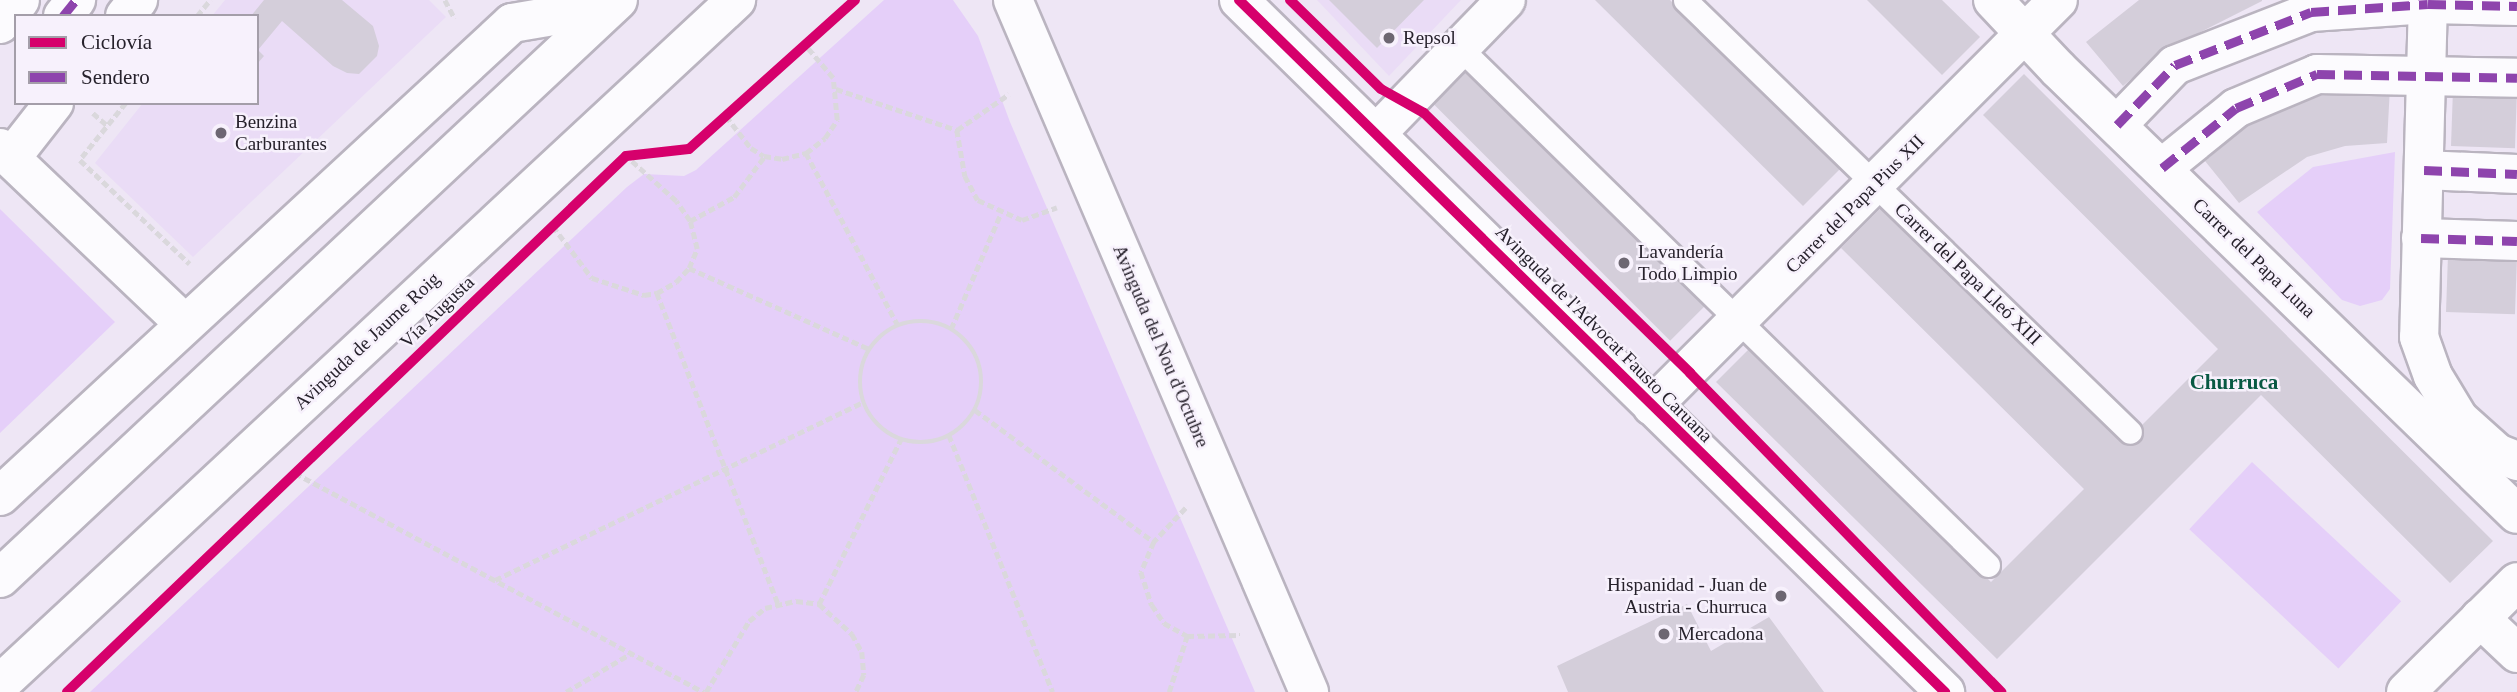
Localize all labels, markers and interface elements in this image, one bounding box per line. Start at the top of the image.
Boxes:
legend [14,14,259,105]
place label: Repsol [1403,27,1456,49]
text: Ciclovía [81,30,152,54]
marker: Repsol [1381,30,1397,46]
text: Sendero [81,65,150,89]
place label: Benzina Carburantes [235,111,327,155]
marker: Benzina Carburantes [213,125,229,141]
street label: Carrer del Papa Pius XII [1781,130,1929,278]
street label: Carrer del Papa Luna [2188,194,2320,322]
street label: Carrer del Papa Lleó XIII [1890,198,2046,350]
street label: Avinguda de l'Advocat Fausto Caruana [1491,221,1717,447]
street label: Avinguda del Nou d'Octubre [1108,241,1214,451]
place label: Lavandería Todo Limpio [1638,241,1737,285]
marker: Lavandería Todo Limpio [1616,255,1632,271]
street label: Avinguda de Jaume Roig [289,267,445,415]
street label: Vía Augusta [395,271,479,353]
district label: Churruca [2190,369,2278,395]
place label: Hispanidad - Juan de Austria - Churruca [1607,574,1767,618]
marker: Hispanidad - Juan de Austria - Churruca [1773,588,1789,604]
place label: Mercadona [1678,623,1763,645]
marker: Mercadona [1656,626,1672,642]

